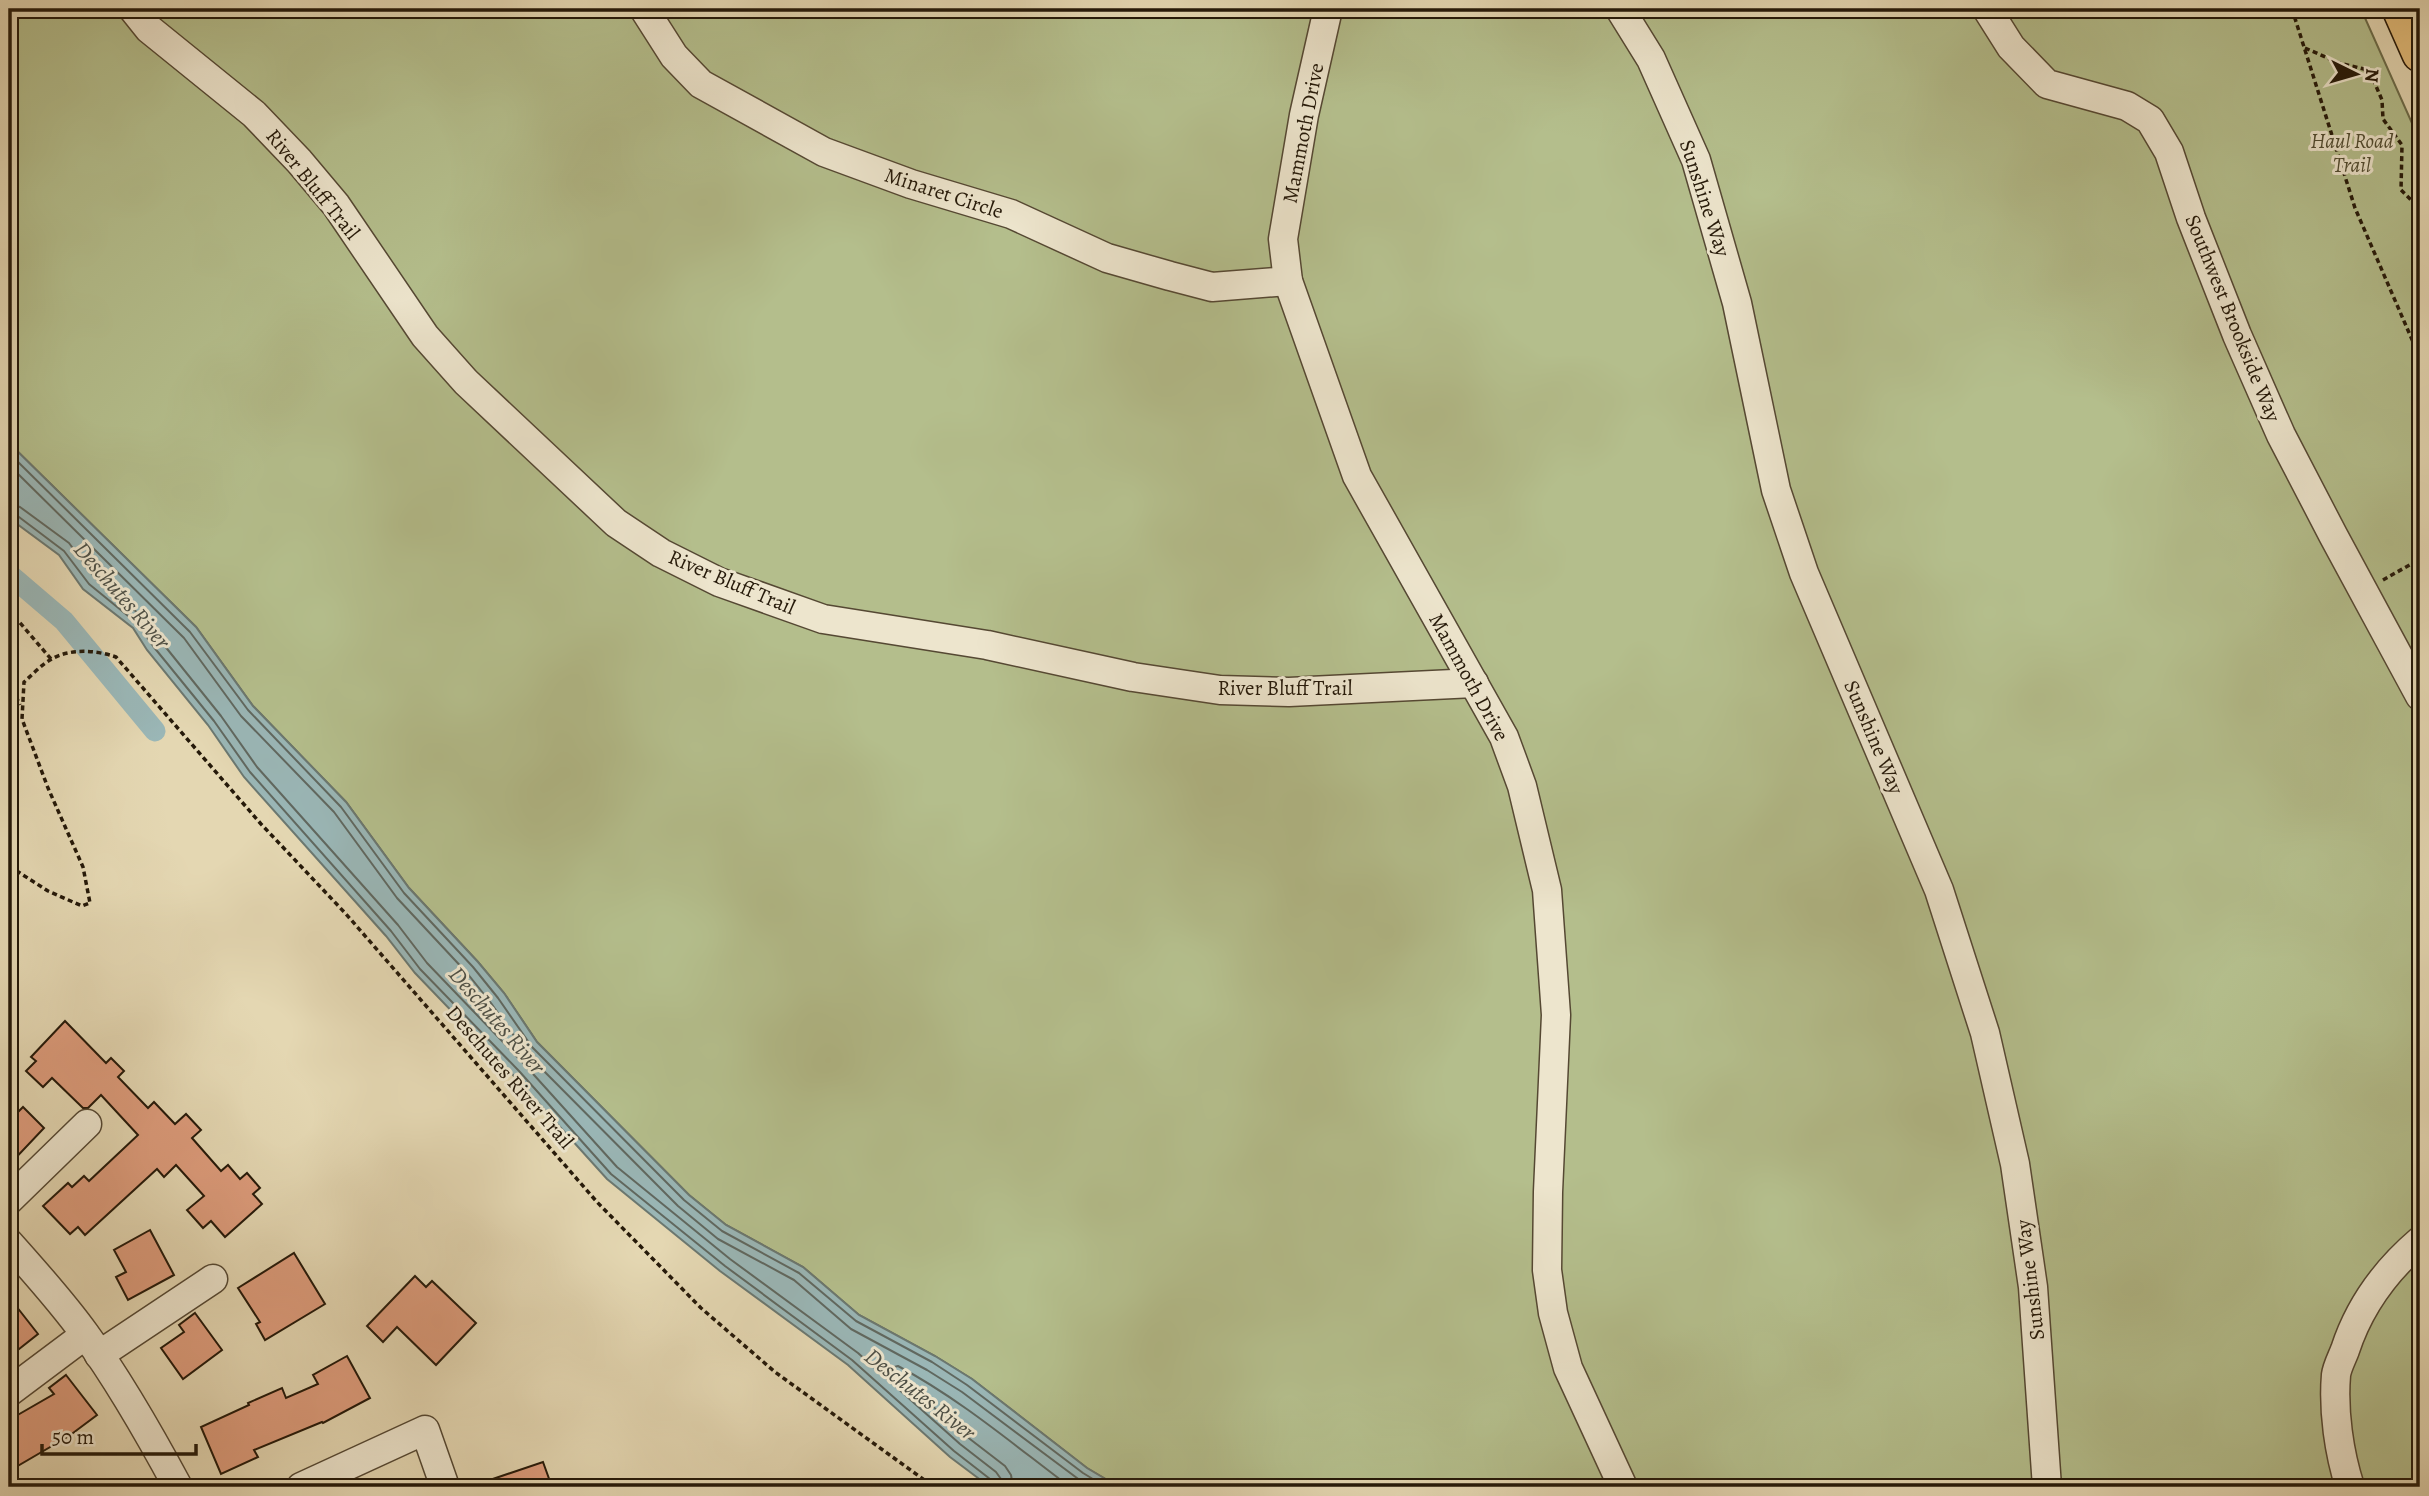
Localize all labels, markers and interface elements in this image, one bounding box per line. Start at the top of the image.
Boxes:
north arrow [2320,38,2390,108]
street label: Mammoth Drive [1276,61,1330,205]
text: N [2358,67,2385,84]
street label: River Bluff Trail [260,123,366,245]
park label: Haul Road Trail [2310,127,2394,179]
street label: Sunshine Way [1673,136,1737,261]
street label: Minaret Circle [881,161,1007,225]
street label: Southwest Brookside Way [2179,210,2288,426]
water label: Deschutes River [67,535,178,656]
street label: River Bluff Trail [664,543,800,621]
street label: Mammoth Drive [1422,608,1516,746]
street label: River Bluff Trail [1217,674,1353,702]
street label: Sunshine Way [1837,676,1911,799]
water label: Deschutes River [442,960,553,1081]
street label: Deschutes River Trail [440,999,580,1155]
street label: Sunshine Way [2009,1217,2051,1342]
water label: Deschutes River [858,1341,983,1448]
scale bar [42,1412,196,1456]
text: 50 m [52,1423,94,1451]

